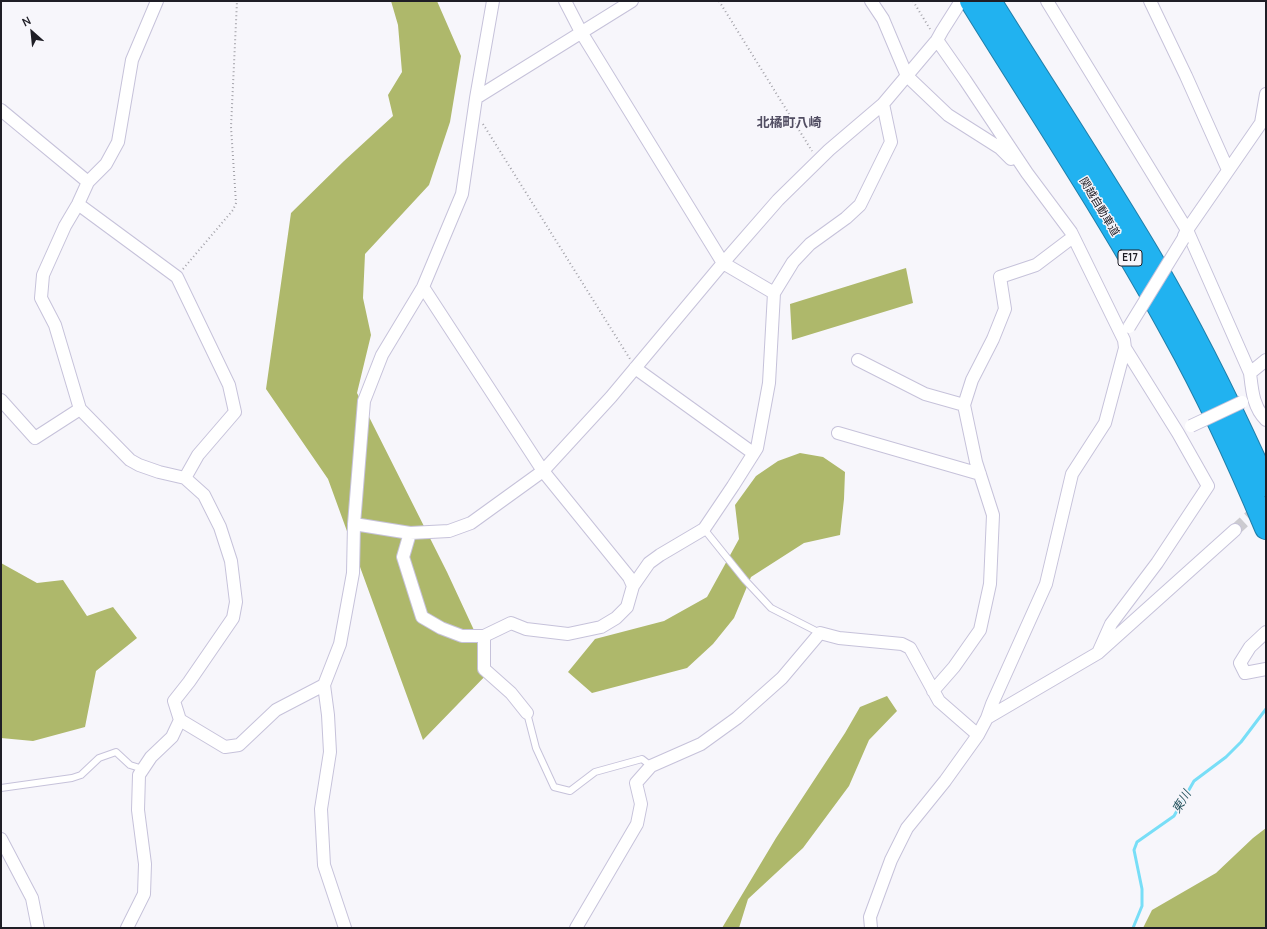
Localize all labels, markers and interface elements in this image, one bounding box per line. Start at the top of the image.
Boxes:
north arrow [12,12,52,52]
text: N [19,12,33,29]
district label: 北橘町八崎 [757,115,821,131]
street label: 関越自動車道 [1076,175,1122,239]
road number: E17 [1118,250,1142,266]
water label: 東川 [1170,788,1194,816]

